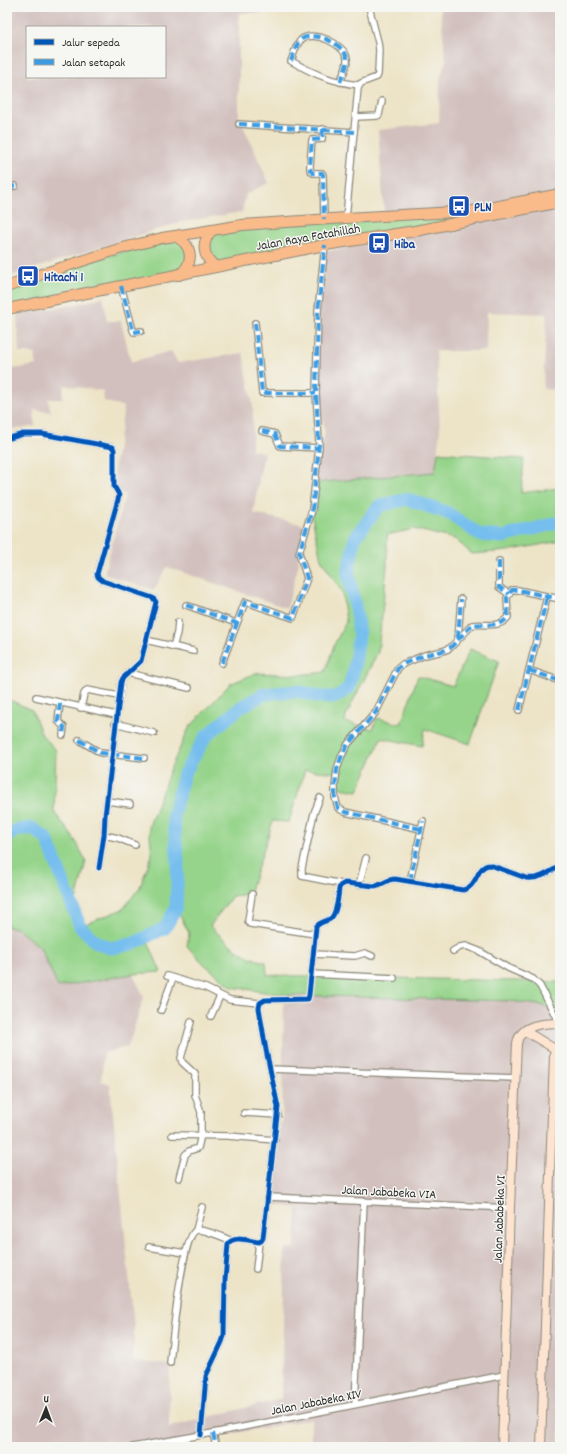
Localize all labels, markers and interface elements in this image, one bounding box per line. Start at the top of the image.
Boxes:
legend [26,26,166,78]
text: Jalur sepeda [62,35,120,52]
text: Jalan setapak [62,55,125,72]
bus stop icon: PLN [446,193,472,219]
place label: PLN [474,199,492,218]
street label: Jalan Raya Fatahillah [255,220,362,257]
bus stop icon: Hiba [366,230,392,256]
place label: Hiba [394,236,416,255]
bus stop icon: Hitachi 1 [15,263,41,289]
place label: Hitachi 1 [44,269,83,288]
street label: Jalan Jababeka VI [489,1175,512,1263]
street label: Jalan Jababeka VIA [341,1182,437,1205]
street label: Jalan Jababeka XIV [269,1385,364,1422]
north arrow [26,1388,66,1428]
text: U [43,1392,49,1408]

